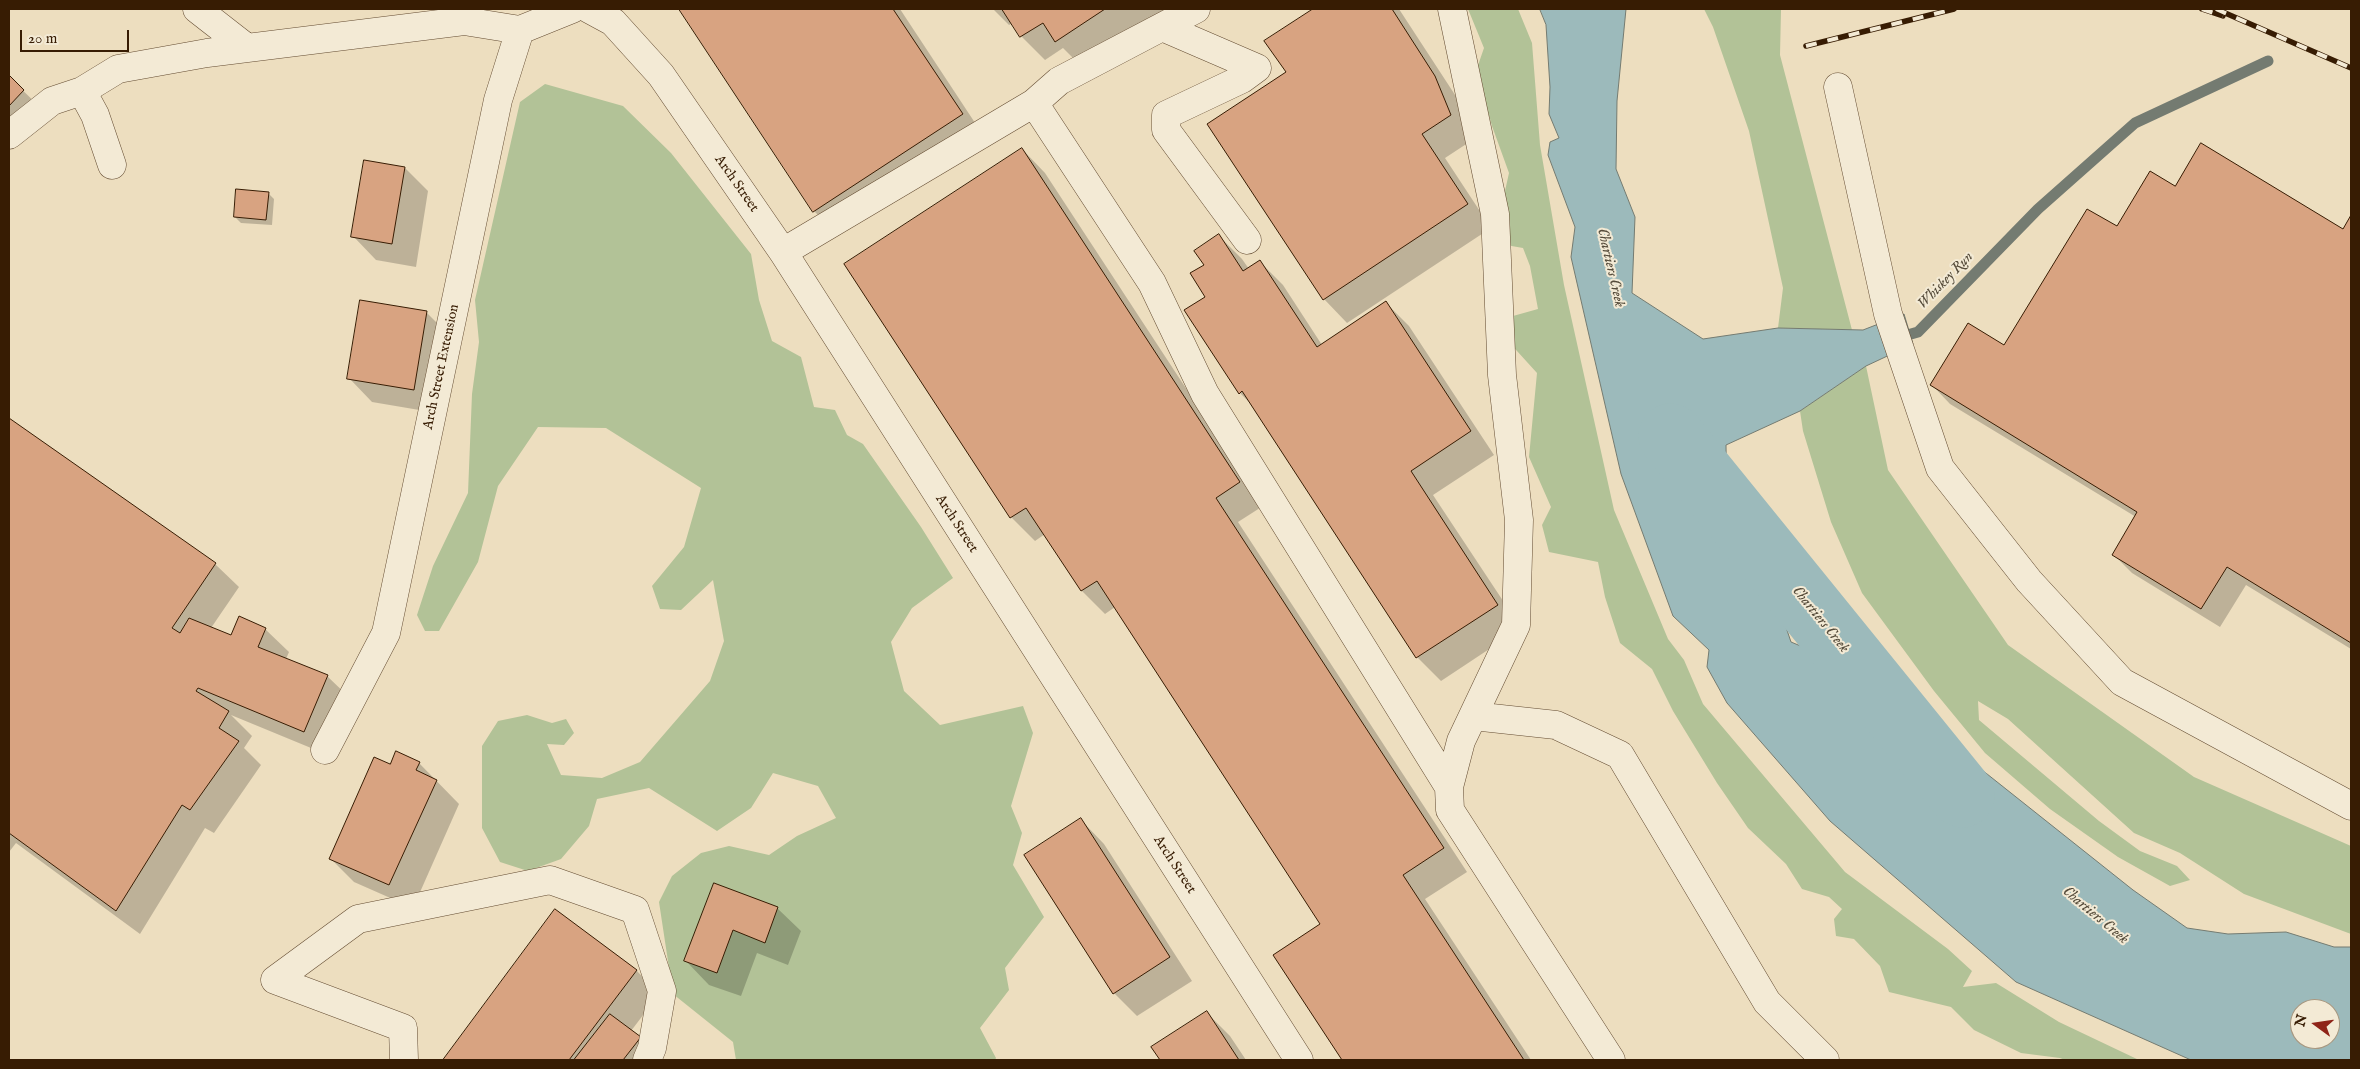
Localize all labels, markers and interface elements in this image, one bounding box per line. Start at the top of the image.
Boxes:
scale bar [22,20,131,52]
text: 20 m [28,29,57,48]
street label: Arch Street [710,152,762,216]
water label: Chartiers Creek [1592,227,1628,309]
water label: Whiskey Run [1914,249,1978,313]
street label: Arch Street Extension [421,303,463,431]
street label: Arch Street [931,492,981,556]
water label: Chartiers Creek [1788,583,1852,657]
street label: Arch Street [1149,833,1199,897]
water label: Chartiers Creek [2058,883,2132,949]
north arrow [2290,999,2340,1049]
text: N [2291,1013,2312,1029]

